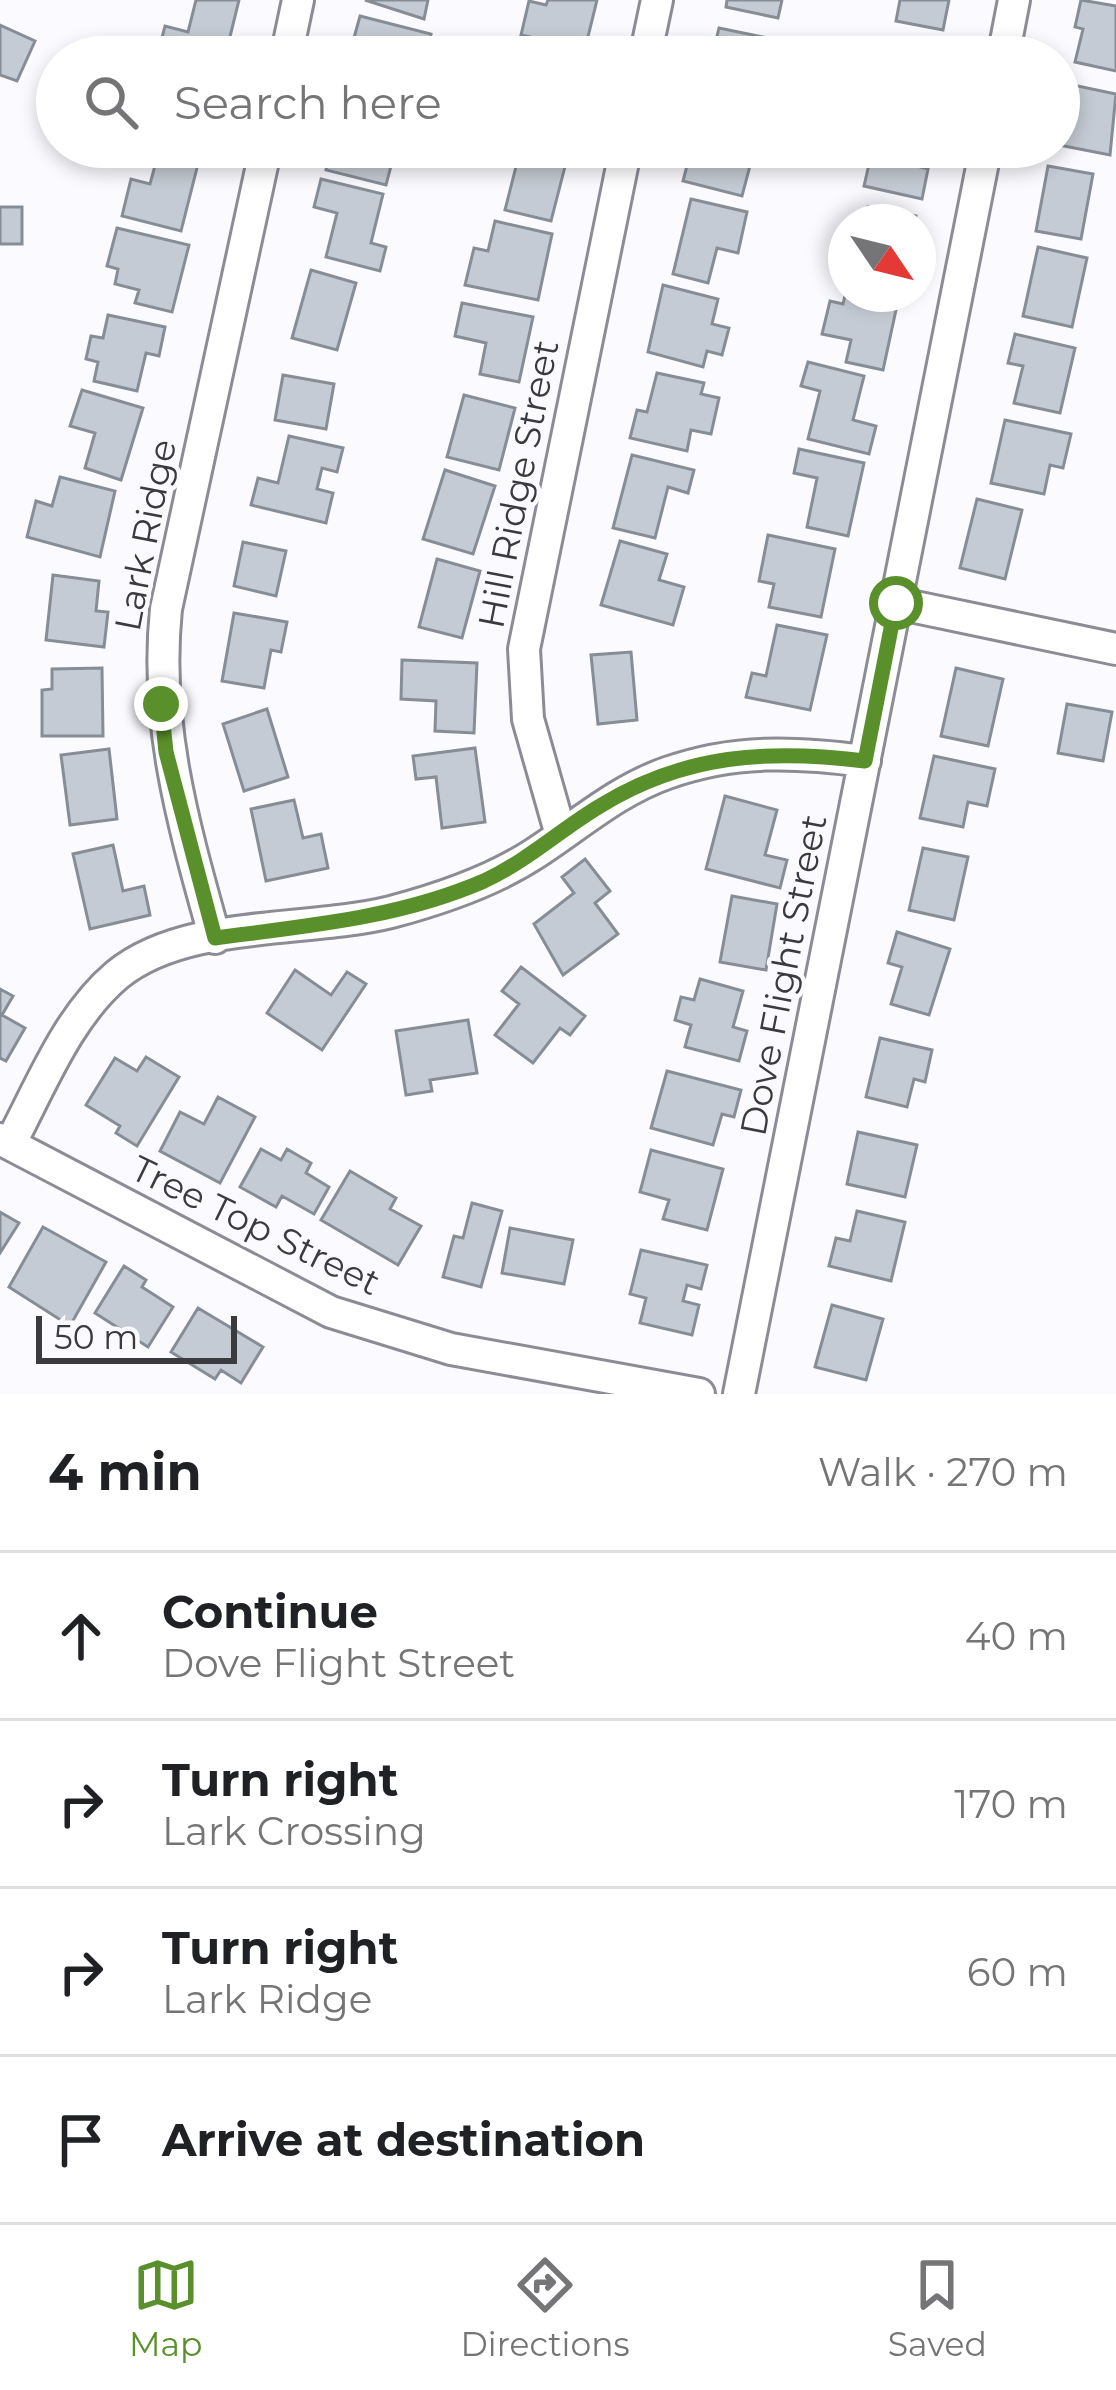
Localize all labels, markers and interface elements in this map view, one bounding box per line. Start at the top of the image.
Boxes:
search box [36,36,1080,168]
icon: search [78,69,144,135]
text: Search here [174,75,442,130]
north arrow [828,204,936,312]
street label: Hill Ridge Street [468,336,568,632]
street label: Lark Ridge [105,436,185,634]
route start [869,576,923,630]
route end [134,677,188,731]
street label: Dove Flight Street [730,811,836,1139]
street label: Tree Top Street [125,1146,387,1304]
scale bar [36,1310,237,1363]
text: 50 m [54,1317,138,1357]
text: 4 min [48,1441,202,1503]
text: Walk · 270 m [818,1448,1068,1496]
text: Continue [162,1584,378,1639]
icon: ahead [48,1603,114,1669]
text: 40 m [965,1612,1068,1660]
text: Dove Flight Street [162,1639,515,1687]
text: Turn right [162,1752,398,1807]
icon: right [48,1771,114,1837]
text: 170 m [954,1780,1068,1828]
text: Lark Crossing [162,1807,426,1855]
text: Turn right [162,1920,398,1975]
icon: right [48,1939,114,2005]
text: 60 m [967,1948,1068,1996]
text: Lark Ridge [162,1975,372,2023]
icon: arrive [48,2107,114,2173]
text: Arrive at destination [162,2112,645,2167]
tab: Map [129,2252,202,2364]
tab: Directions [461,2252,630,2364]
tab: Saved [888,2252,987,2364]

